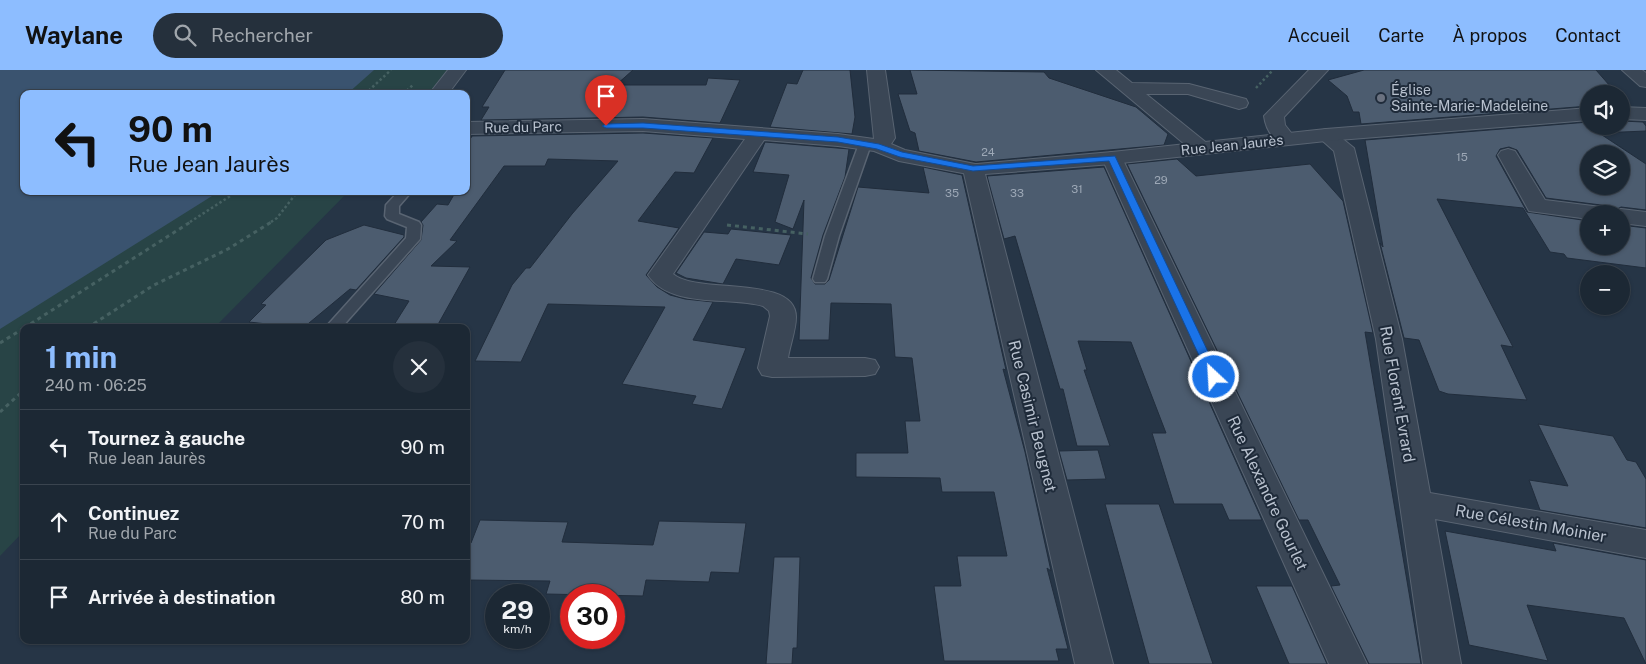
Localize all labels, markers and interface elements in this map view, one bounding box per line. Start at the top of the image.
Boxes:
search box [153,13,503,58]
text: Waylane [25,21,123,49]
icon: search [171,21,199,49]
text: Rechercher [211,24,313,46]
text: Accueil [1288,25,1350,46]
text: Carte [1378,25,1424,46]
text: À propos [1452,25,1527,46]
text: Contact [1555,25,1621,46]
pin [585,75,627,126]
place label: Église Sainte-Marie-Madeleine [1391,81,1548,114]
icon: arrive [592,82,620,110]
map controls [1580,85,1630,315]
button: sound [1580,85,1630,135]
marker: Église Sainte-Marie-Madeleine [1375,92,1387,104]
text: 90 m [128,109,213,150]
icon: left [45,110,110,175]
street label: Rue du Parc [484,118,562,136]
street label: Rue Jean Jaurès [1180,132,1284,158]
button: layers [1580,145,1630,195]
house number: 24 [981,146,995,158]
text: Rue Jean Jaurès [128,151,290,177]
house number: 15 [1456,151,1468,163]
house number: 29 [1154,174,1168,186]
house number: 31 [1071,183,1083,195]
house number: 35 [945,187,959,199]
house number: 33 [1010,187,1024,199]
button: + [1580,205,1630,255]
button: − [1580,265,1630,315]
street label: Rue Florent Evrard [1376,324,1419,464]
street label: Rue Casimir Beugnet [1004,338,1061,494]
text: 1 min [45,339,117,375]
button: close [393,341,445,393]
position arrow [1187,350,1239,402]
text: 240 m · 06:25 [45,376,147,395]
street label: Rue Alexandre Gourlet [1223,413,1312,573]
text: Tournez à gauche [88,427,245,449]
icon: left [45,433,73,461]
text: 90 m [401,436,445,458]
text: Rue Jean Jaurès [88,449,206,468]
street label: Rue Célestin Moinier [1454,501,1608,546]
text: Continuez [88,502,179,524]
icon: ahead [45,508,73,536]
text: 70 m [401,511,445,533]
text: Rue du Parc [88,524,177,543]
icon: arrive [45,583,73,611]
speed limit sign: 30 [560,584,625,649]
text: Arrivée à destination [88,586,276,608]
text: 80 m [400,586,445,608]
text: 29 [501,595,534,625]
text: km/h [503,622,532,636]

